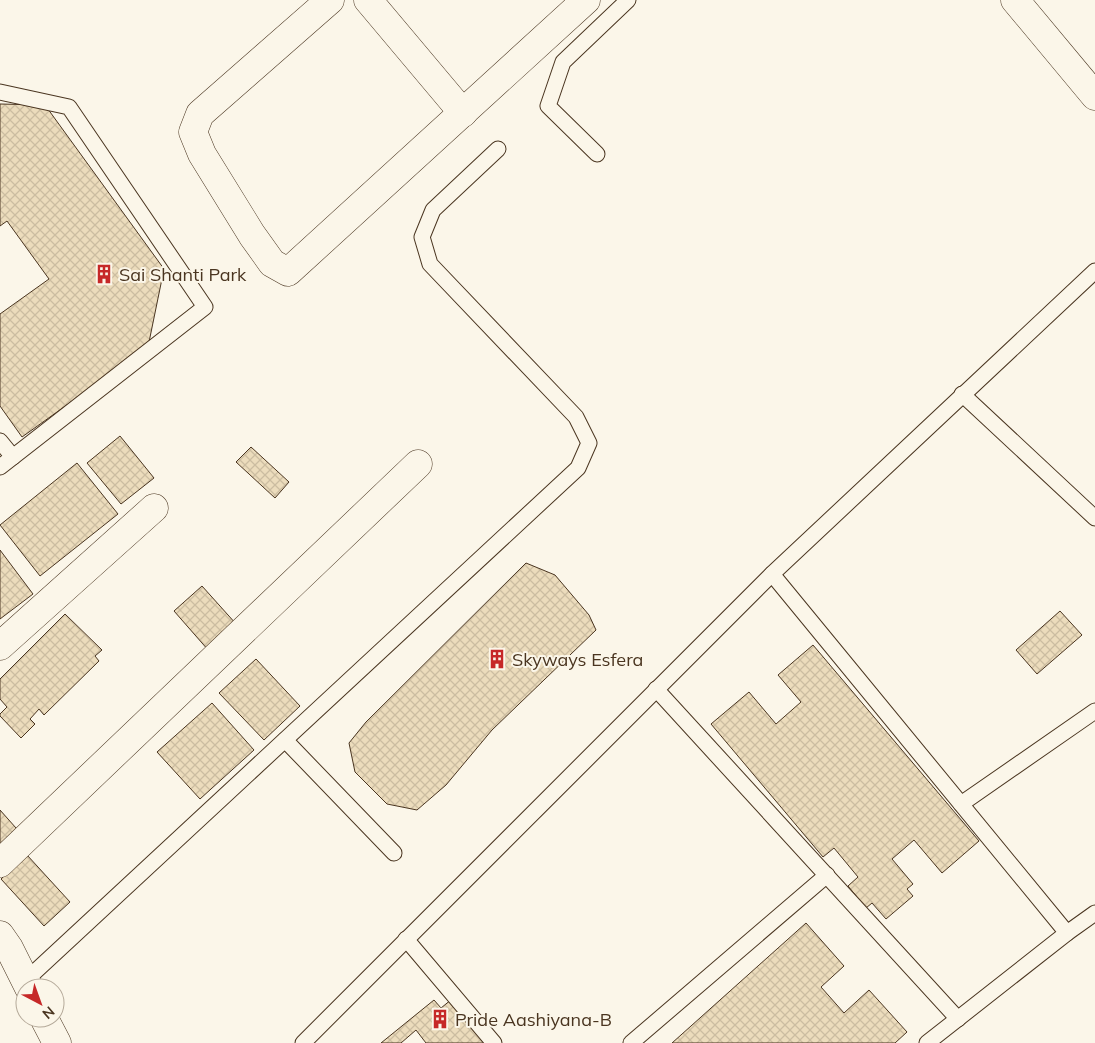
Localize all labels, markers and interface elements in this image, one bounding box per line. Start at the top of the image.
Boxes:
building icon: Sai Shanti Park [93,263,115,285]
place label: Sai Shanti Park [119,263,247,286]
building icon: Skyways Esfera [486,648,508,670]
place label: Skyways Esfera [512,648,643,671]
north arrow [15,978,65,1028]
text: N [39,1003,58,1023]
building icon: Pride Aashiyana-B [429,1008,451,1030]
place label: Pride Aashiyana-B [455,1008,612,1031]

